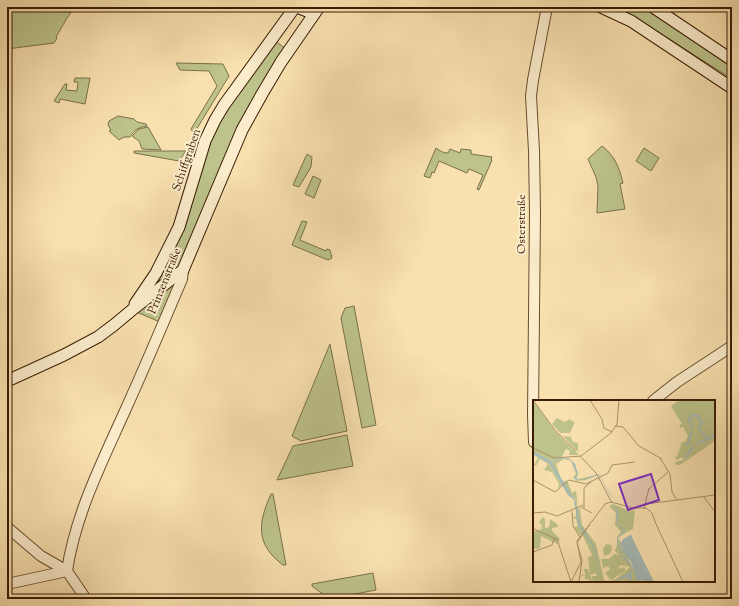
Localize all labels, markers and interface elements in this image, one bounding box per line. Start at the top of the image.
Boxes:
street label: Schiffgraben [168,126,206,194]
street label: Osterstraße [513,194,531,254]
street label: Prinzenstraße [144,245,187,317]
inset map [533,400,715,582]

